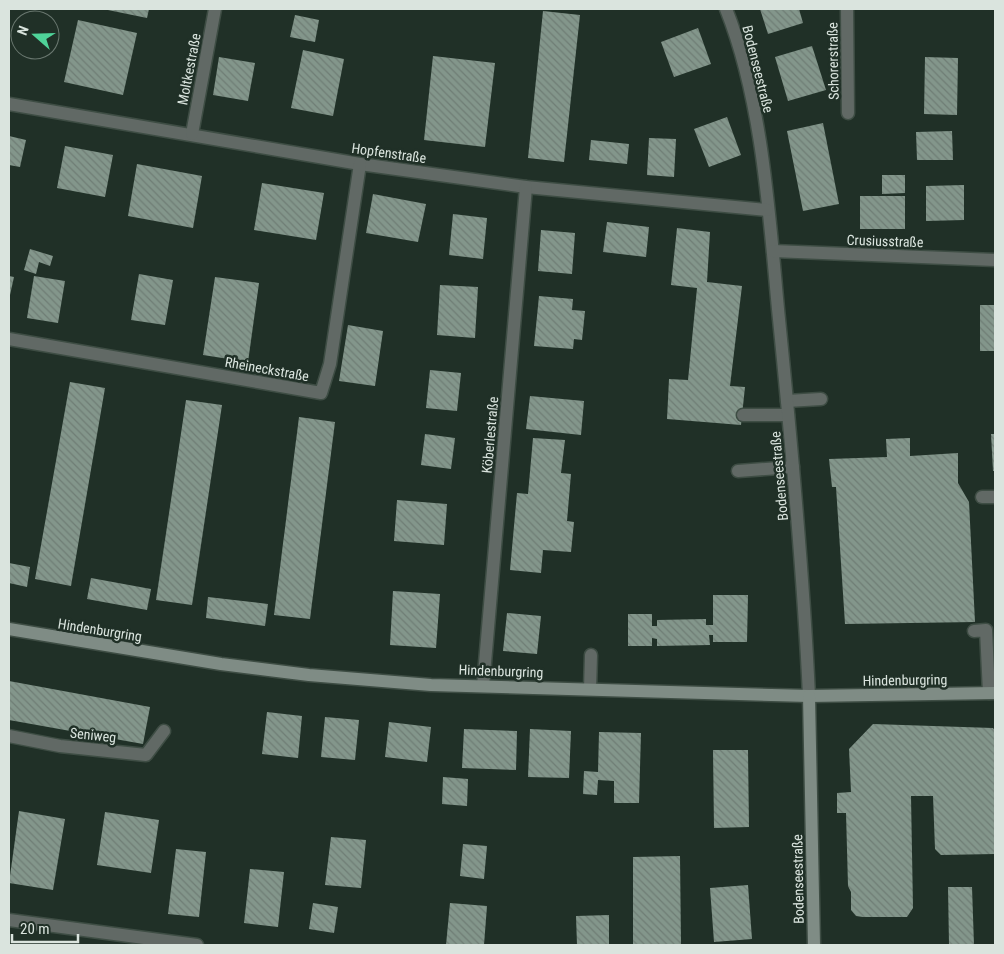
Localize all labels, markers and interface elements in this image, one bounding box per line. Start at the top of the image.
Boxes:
north arrow [10,10,60,60]
street label: Schorerstraße [824,22,842,100]
text: N [14,24,32,37]
street label: Bodenseestraße [739,24,777,115]
street label: Moltkestraße [174,31,204,106]
street label: Hopfenstraße [351,140,428,166]
street label: Crusiusstraße [846,232,924,250]
street label: Rheineckstraße [224,354,311,384]
street label: Köberlestraße [479,395,501,474]
street label: Bodenseestraße [767,430,791,521]
street label: Hindenburgring [57,615,143,645]
street label: Hindenburgring [458,662,544,680]
street label: Hindenburgring [862,671,948,689]
street label: Seniweg [69,725,117,745]
street label: Bodenseestraße [789,834,807,924]
scale bar [12,912,79,944]
text: 20 m [20,920,50,938]

